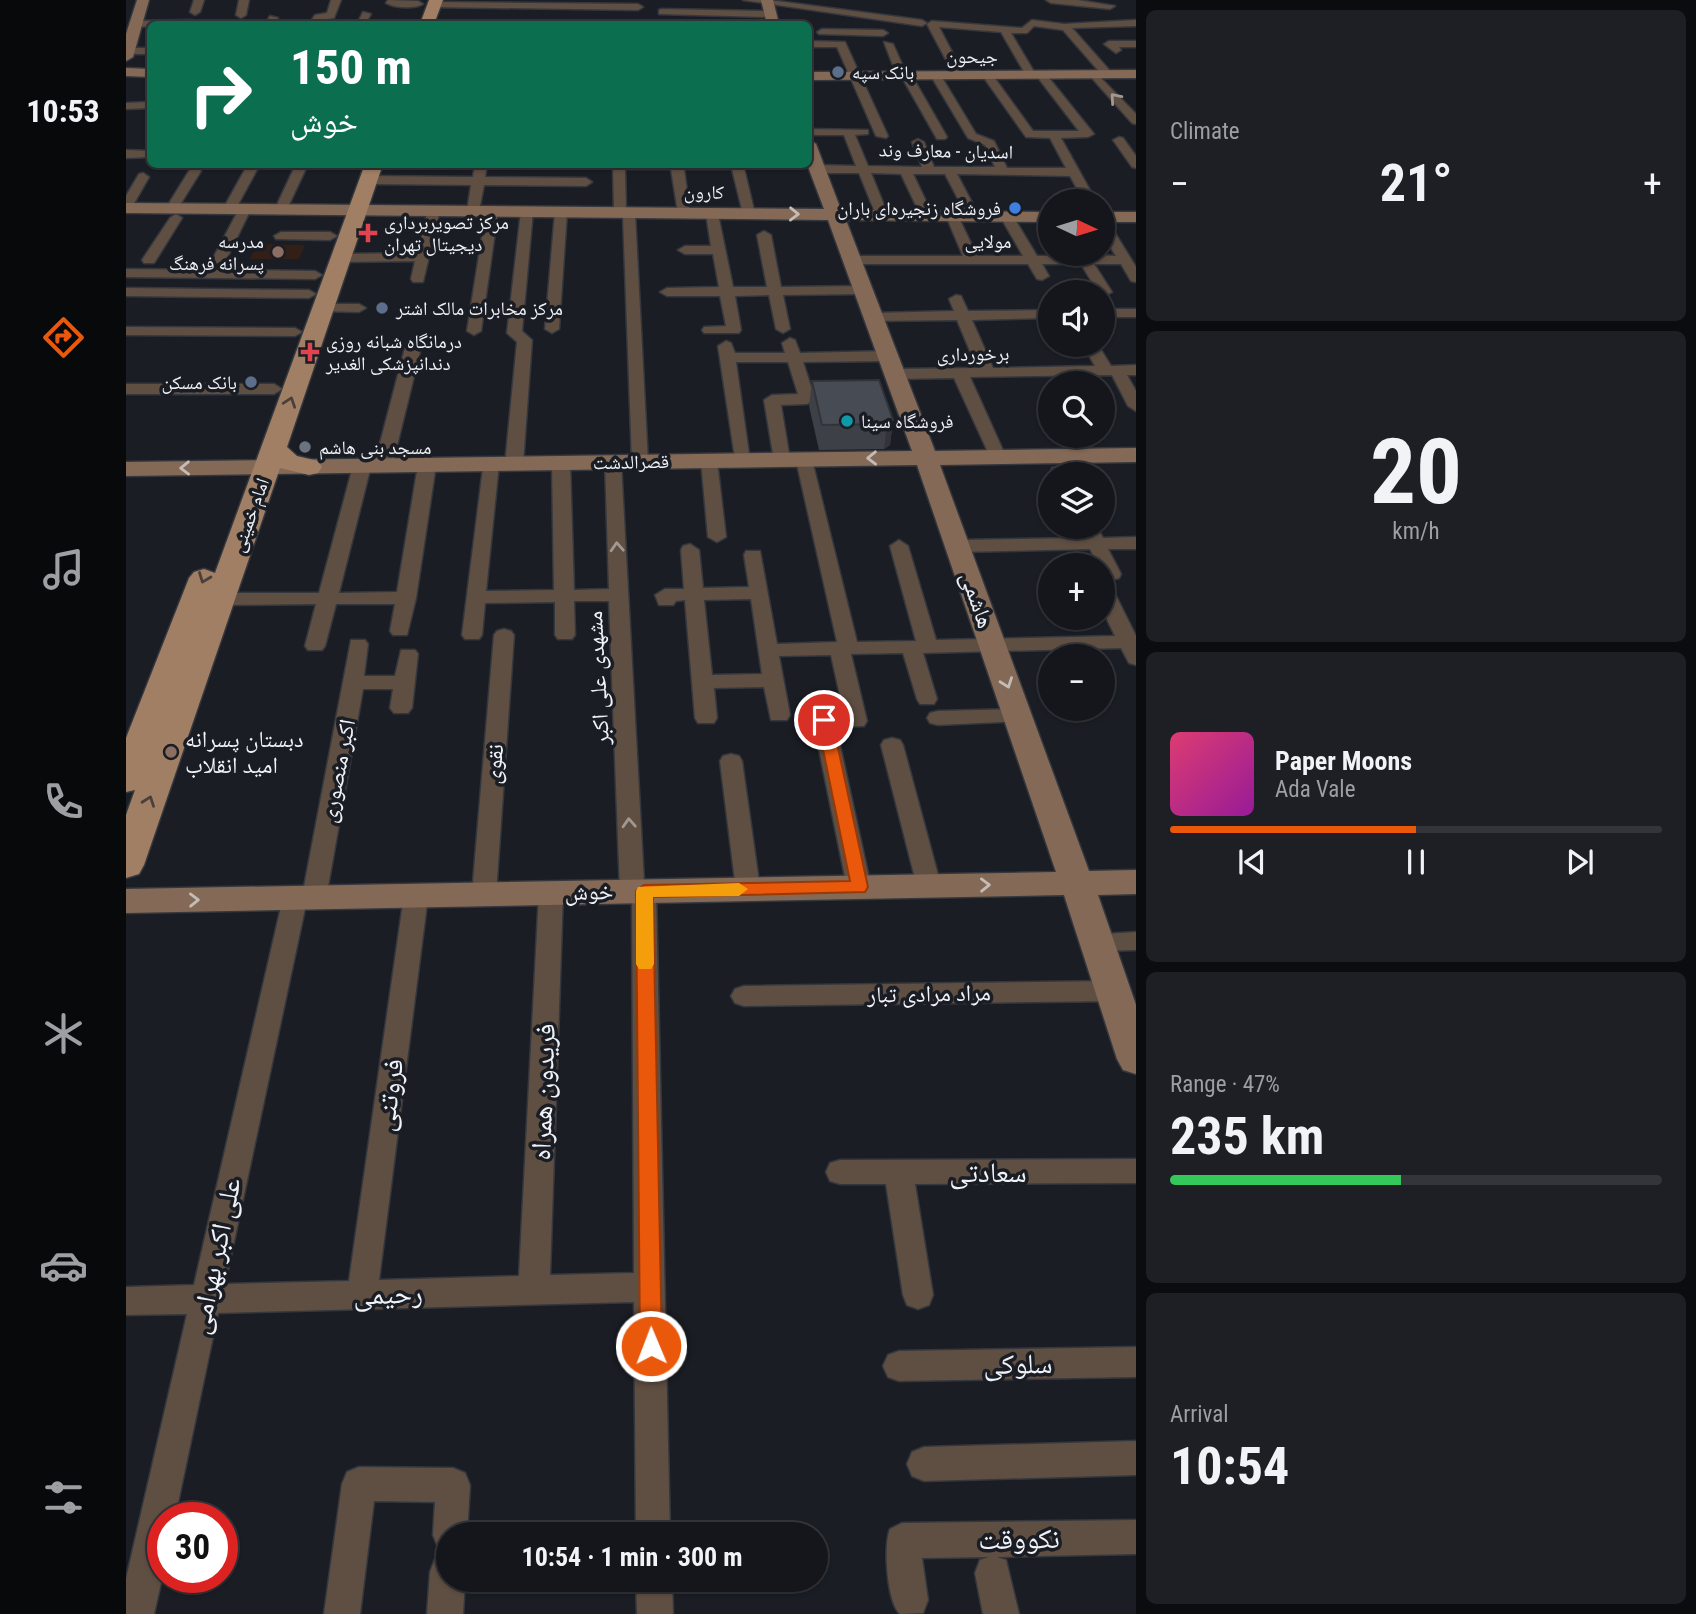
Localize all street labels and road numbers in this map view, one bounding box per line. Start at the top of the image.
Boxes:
street label: جیحون [946,45,998,68]
street label: اسدیان - معارف وند [879,138,1013,164]
street label: کارون [684,180,724,204]
street label: مولایی [965,230,1011,253]
street label: برخورداری [936,342,1010,366]
street label: قصرالدشت [593,450,669,474]
street label: امام خمینی [226,475,276,556]
street label: هاشمی [955,568,999,632]
street label: مشهدی علی اکبر [581,610,615,747]
street label: اکبر منصوری [315,717,361,825]
street label: نقوی [479,743,509,785]
street label: خوش [564,878,614,906]
street label: مراد مرادی تبار [866,979,991,1009]
street label: فریدون همراه [524,1023,562,1161]
street label: فروتنی [368,1056,411,1134]
street label: سعادتی [949,1156,1027,1190]
street label: علی اکبر بهرامی [182,1175,249,1338]
street label: رحیمی [353,1276,423,1313]
street label: سلوکی [983,1347,1053,1382]
street label: نکووقت [978,1522,1060,1556]

